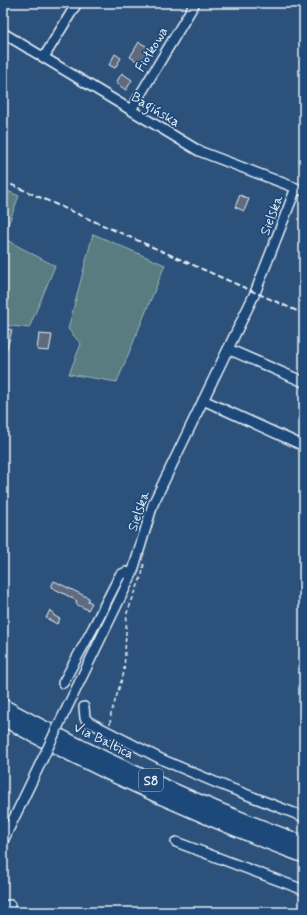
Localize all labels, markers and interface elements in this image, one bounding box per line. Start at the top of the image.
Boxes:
street label: Fiołkowa [131,24,172,75]
street label: Bagińska [127,88,183,133]
street label: Sielska [256,192,288,238]
street label: Sielska [124,488,154,534]
street label: Via Baltica [70,718,137,763]
road number: S8 [139,769,163,791]

